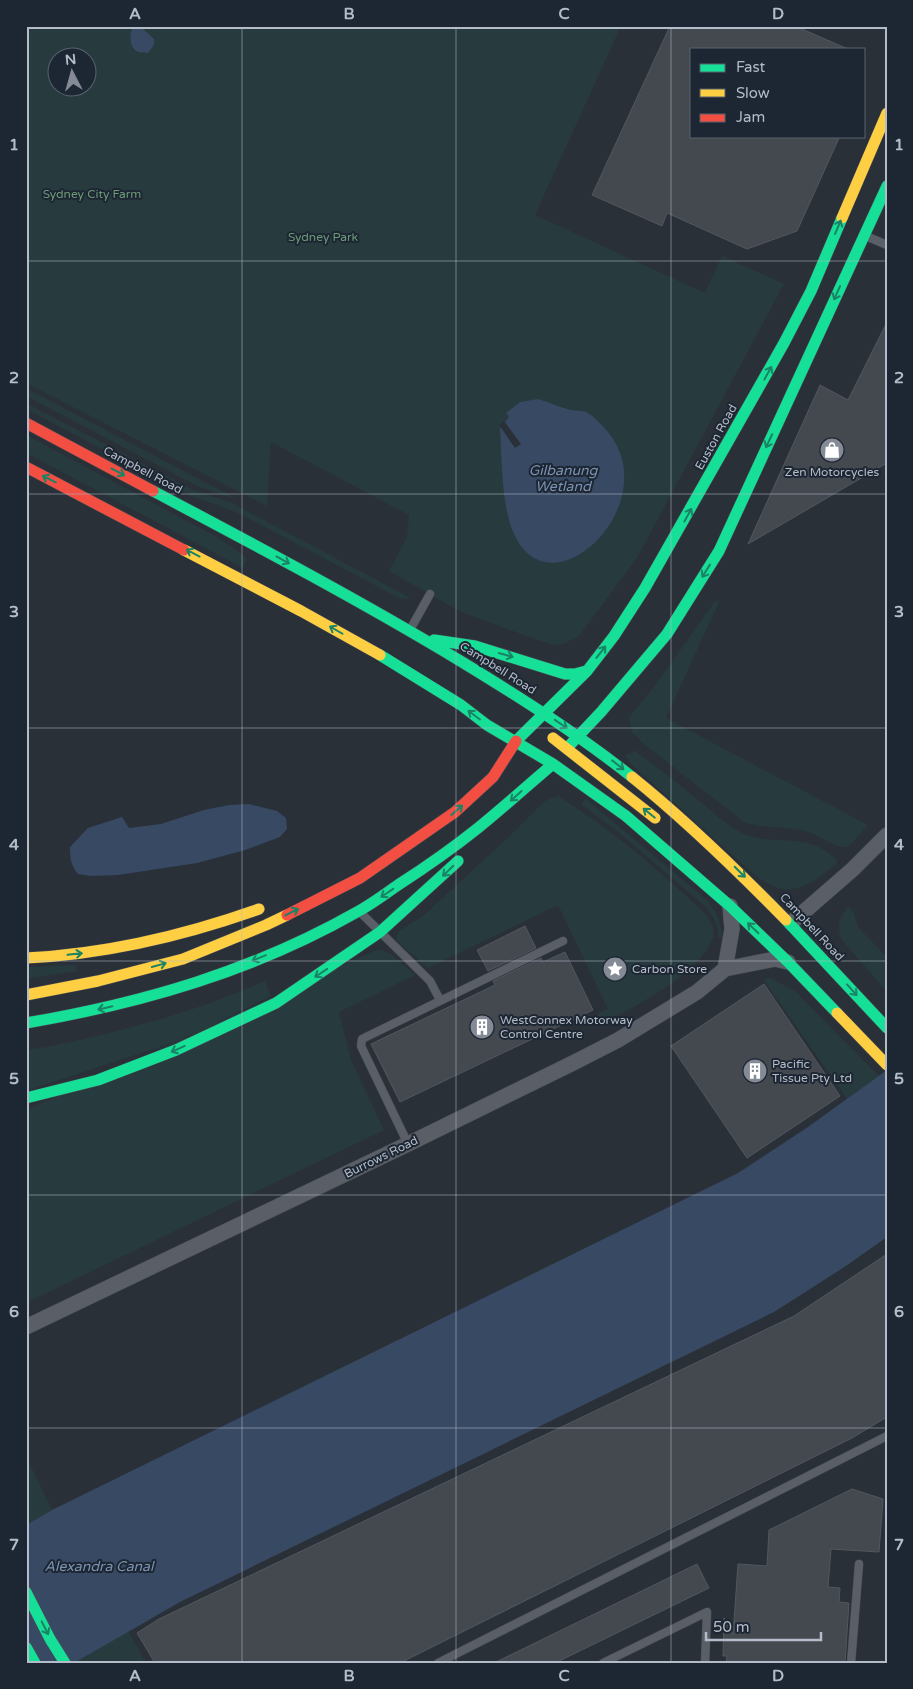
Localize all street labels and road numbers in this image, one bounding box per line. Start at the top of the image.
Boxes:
street label: Euston Road [692,402,740,472]
street label: Campbell Road [101,443,185,497]
street label: Campbell Road [457,639,539,697]
street label: Campbell Road [777,890,847,964]
street label: Burrows Road [342,1133,420,1181]

